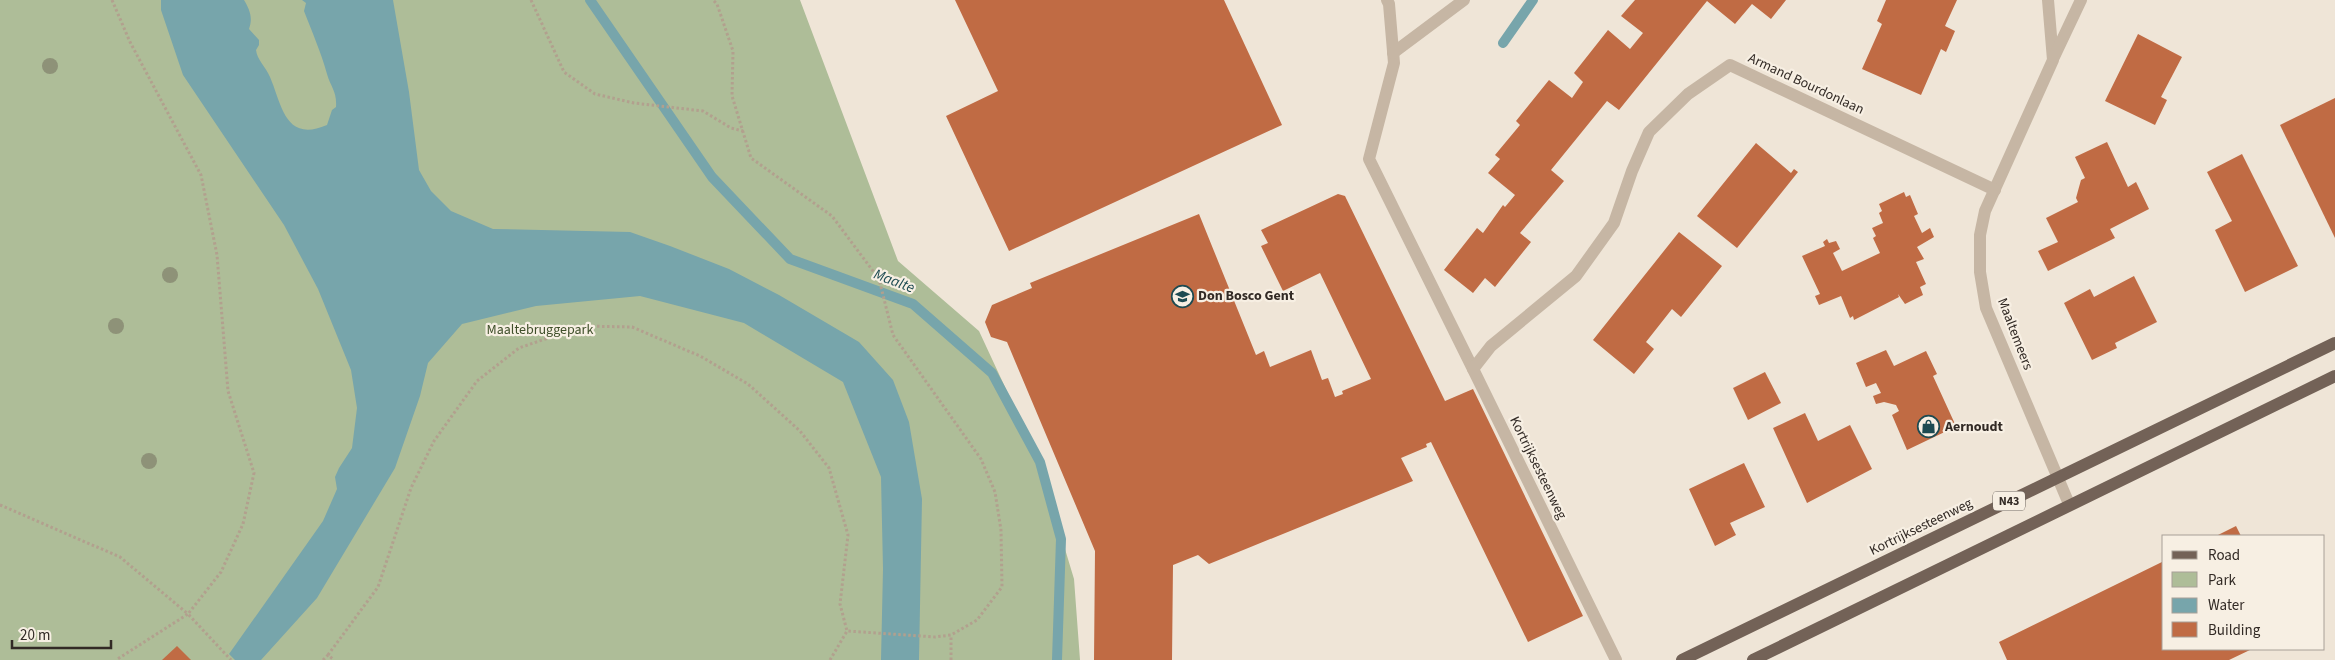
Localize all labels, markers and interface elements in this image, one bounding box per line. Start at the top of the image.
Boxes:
street label: Armand Bourdonlaan [1745,48,1867,120]
water label: Maalte [871,264,917,298]
school or university icon: Don Bosco Gent [1170,284,1194,308]
place label: Don Bosco Gent [1198,286,1295,306]
street label: Maaltemeers [1992,295,2038,373]
park label: Maaltebruggepark [487,320,593,340]
street label: Kortrijksesteenweg [1504,413,1572,523]
shop icon: Aernoudt [1917,415,1941,439]
place label: Aernoudt [1944,417,2004,437]
road number: N43 [1993,492,2025,511]
street label: Kortrijksesteenweg [1866,493,1976,561]
legend [2162,535,2325,650]
text: Road [2208,545,2240,566]
text: Park [2208,570,2237,591]
text: Water [2208,595,2245,616]
scale bar [12,618,111,650]
text: Building [2208,620,2261,641]
text: 20 m [20,625,50,646]

